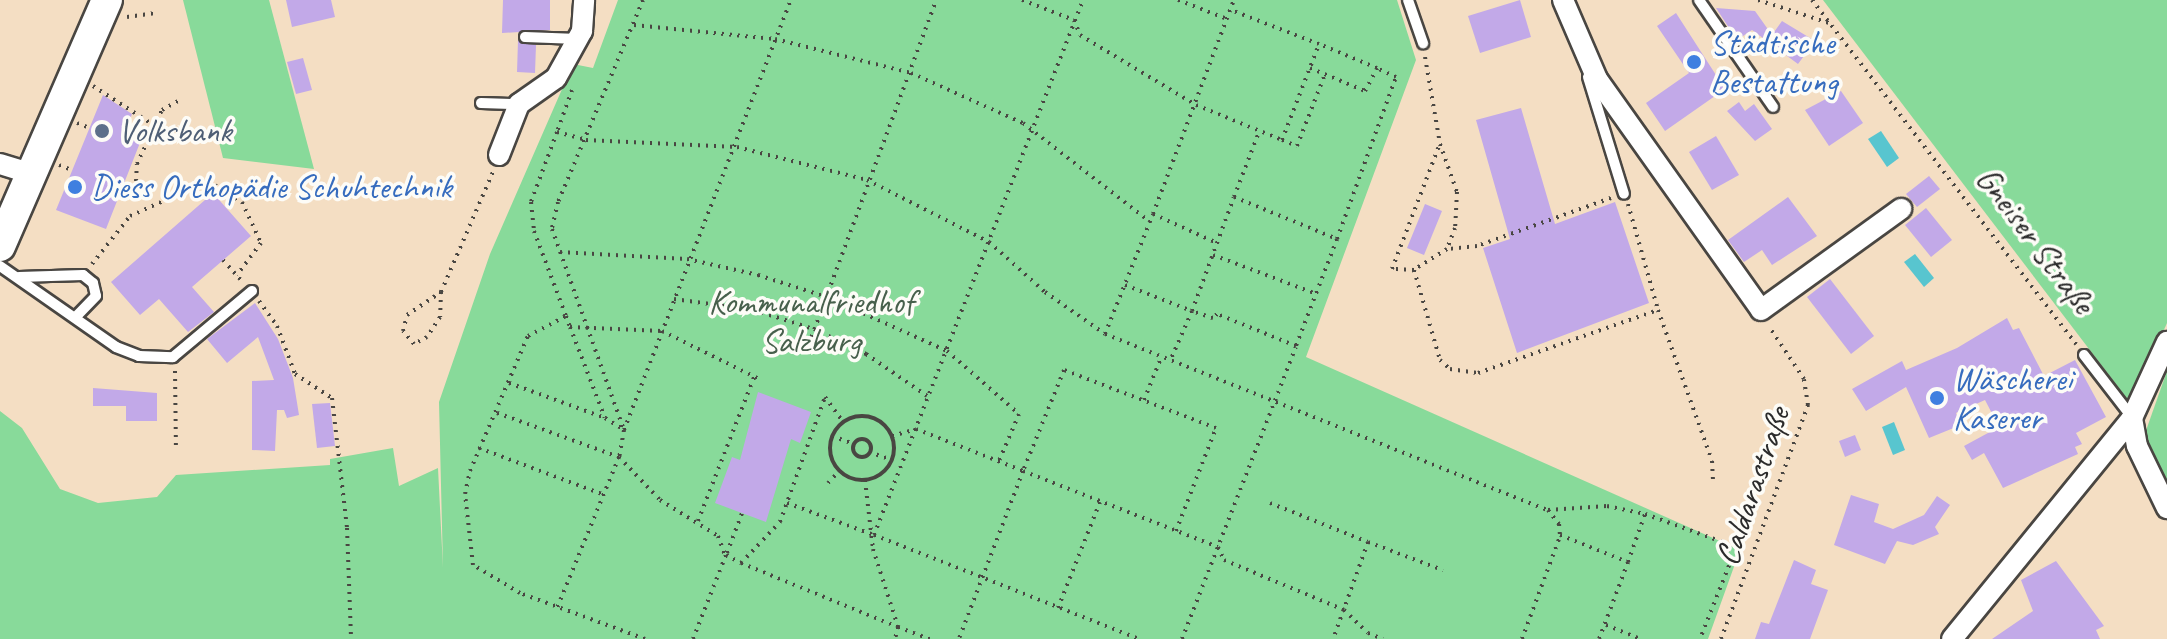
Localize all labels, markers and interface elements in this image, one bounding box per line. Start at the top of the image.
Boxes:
place label: Städtische Bestattung [1710,22,1838,102]
marker: Städtische Bestattung [1685,53,1703,71]
place label: Volksbank [118,111,232,151]
marker: Volksbank [93,122,111,140]
street label: Gneiser Straße [1968,159,2104,321]
place label: Diess Orthopädie Schuhtechnik [91,167,450,207]
marker: Diess Orthopädie Schuhtechnik [66,178,84,196]
park label: Kommunalfriedhof Salzburg [709,281,913,360]
place label: Wäscherei Kaserer [1953,358,2072,438]
marker: Wäscherei Kaserer [1928,389,1946,407]
street label: Caldarastraße [1706,402,1798,570]

